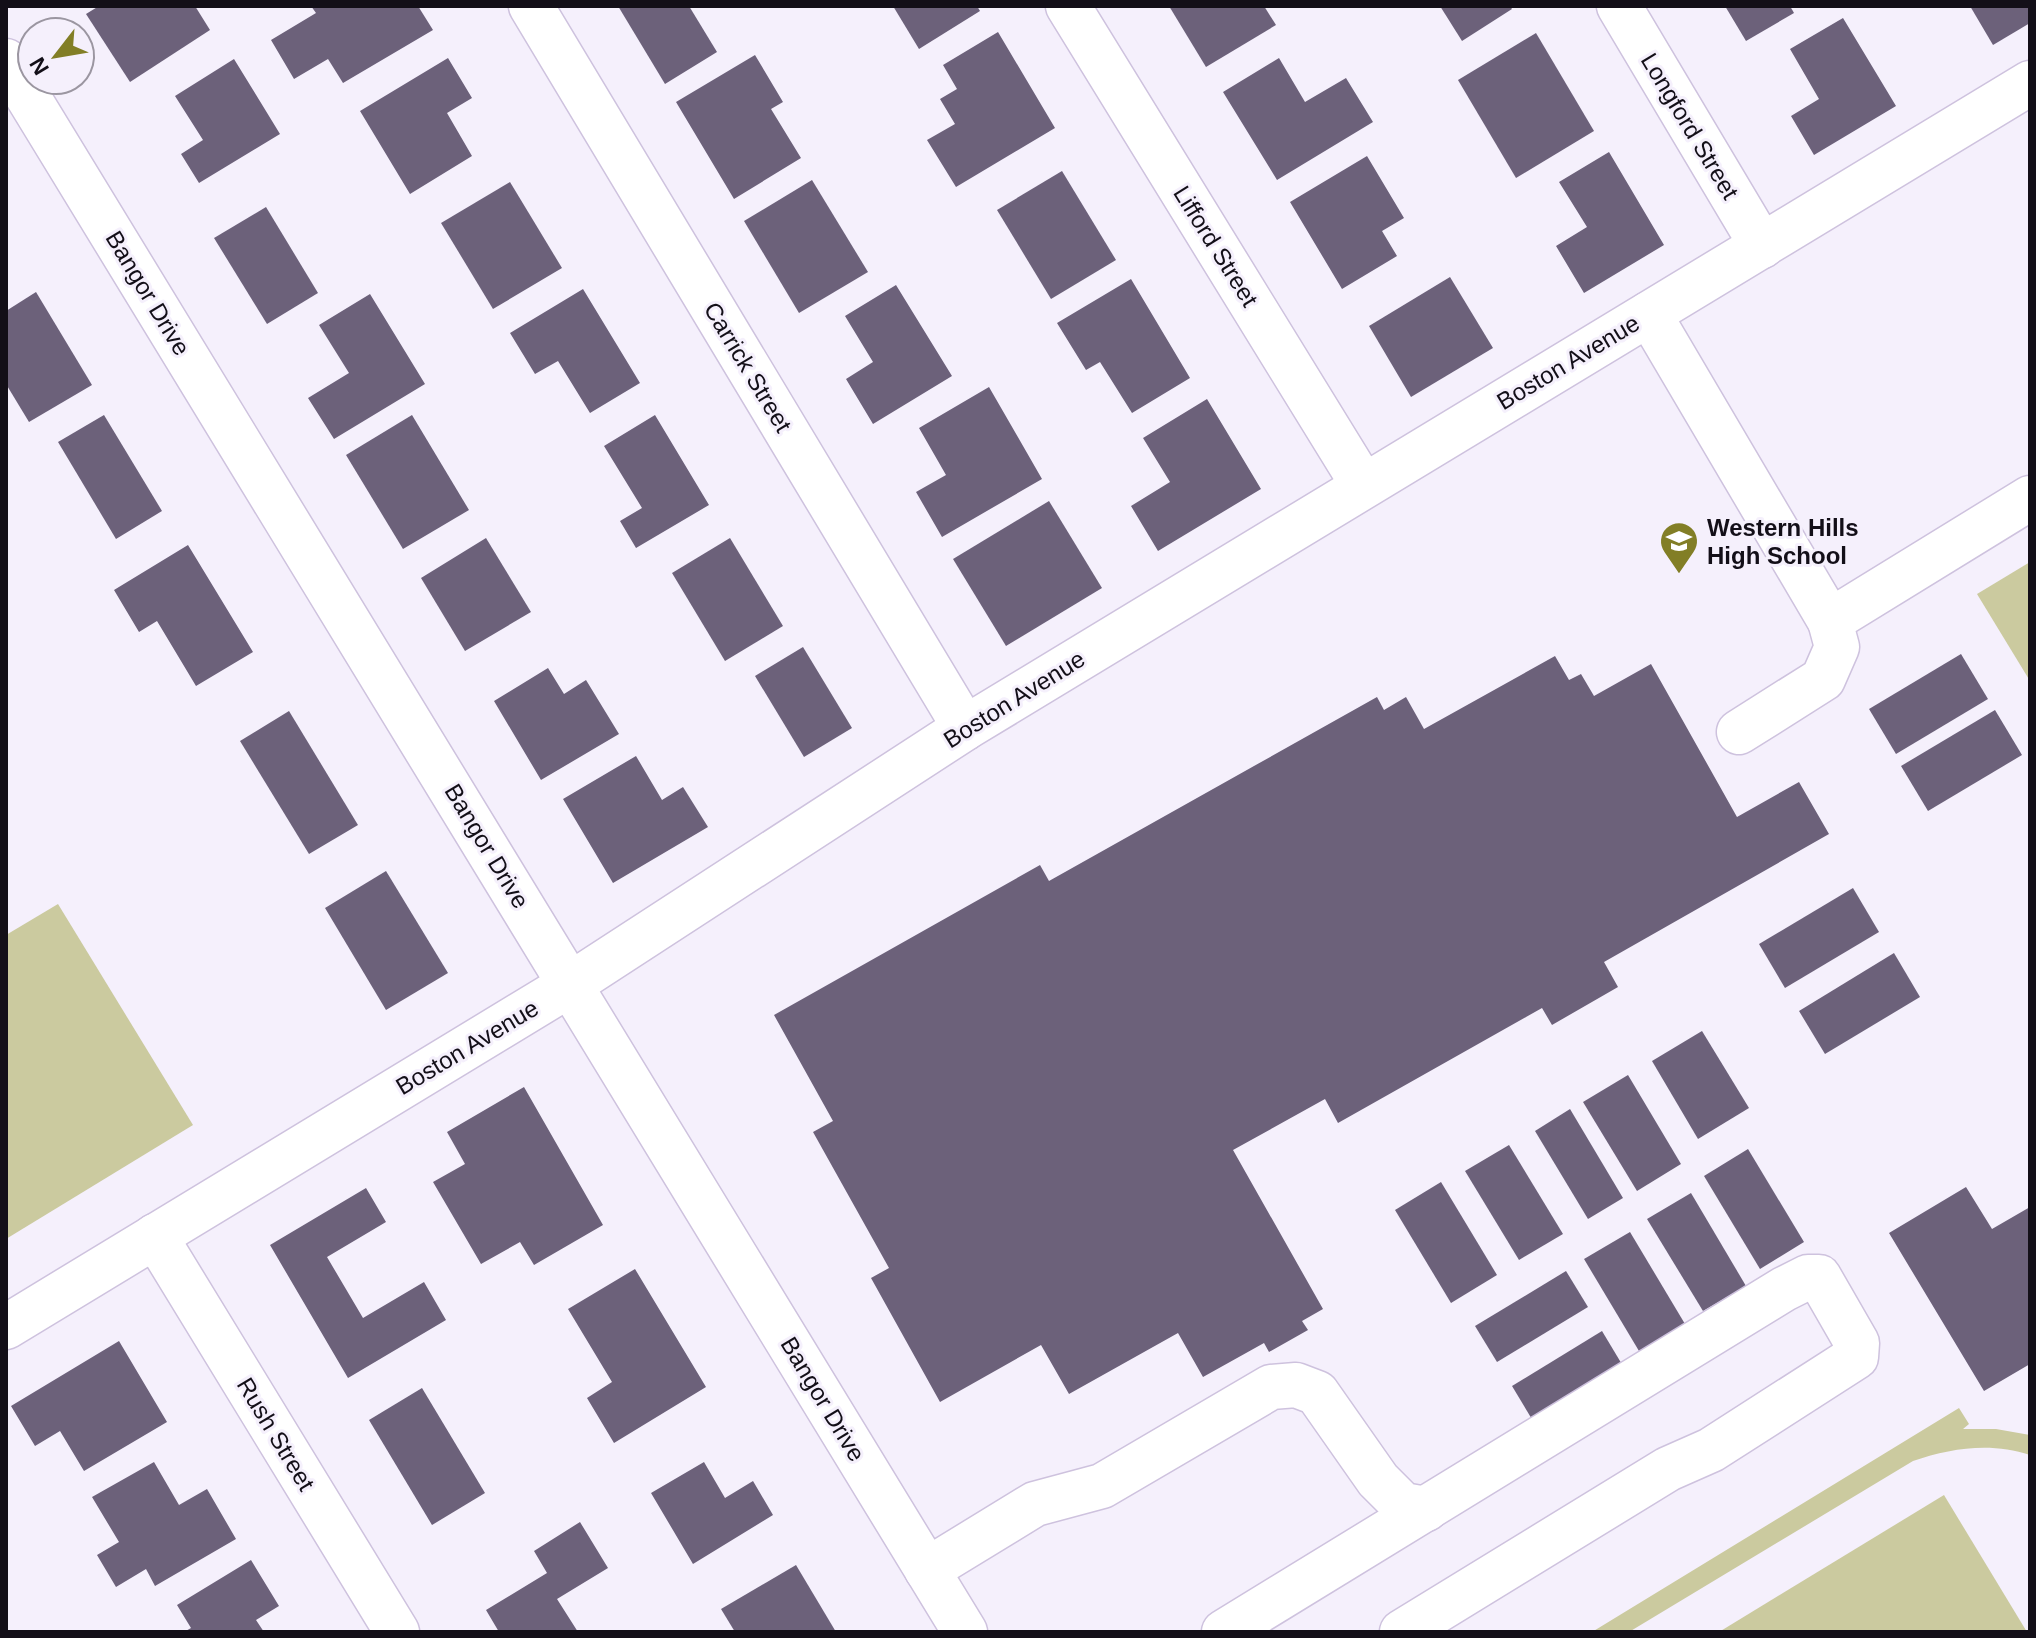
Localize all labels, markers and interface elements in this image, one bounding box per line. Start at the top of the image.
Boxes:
north arrow [16,16,96,96]
street label: Longford Street [1636,48,1744,204]
text: N [24,53,54,79]
street label: Lifford Street [1168,181,1264,312]
street label: Bangor Drive [100,226,196,360]
street label: Carrick Street [699,297,798,437]
street label: Boston Avenue [1492,309,1644,415]
place label: Western Hills High School [1707,514,1859,569]
school or university icon: Western Hills High School [1658,520,1700,575]
street label: Boston Avenue [939,645,1089,753]
street label: Bangor Drive [439,779,535,913]
street label: Boston Avenue [391,994,543,1100]
street label: Bangor Drive [775,1332,871,1466]
street label: Rush Street [232,1373,320,1496]

